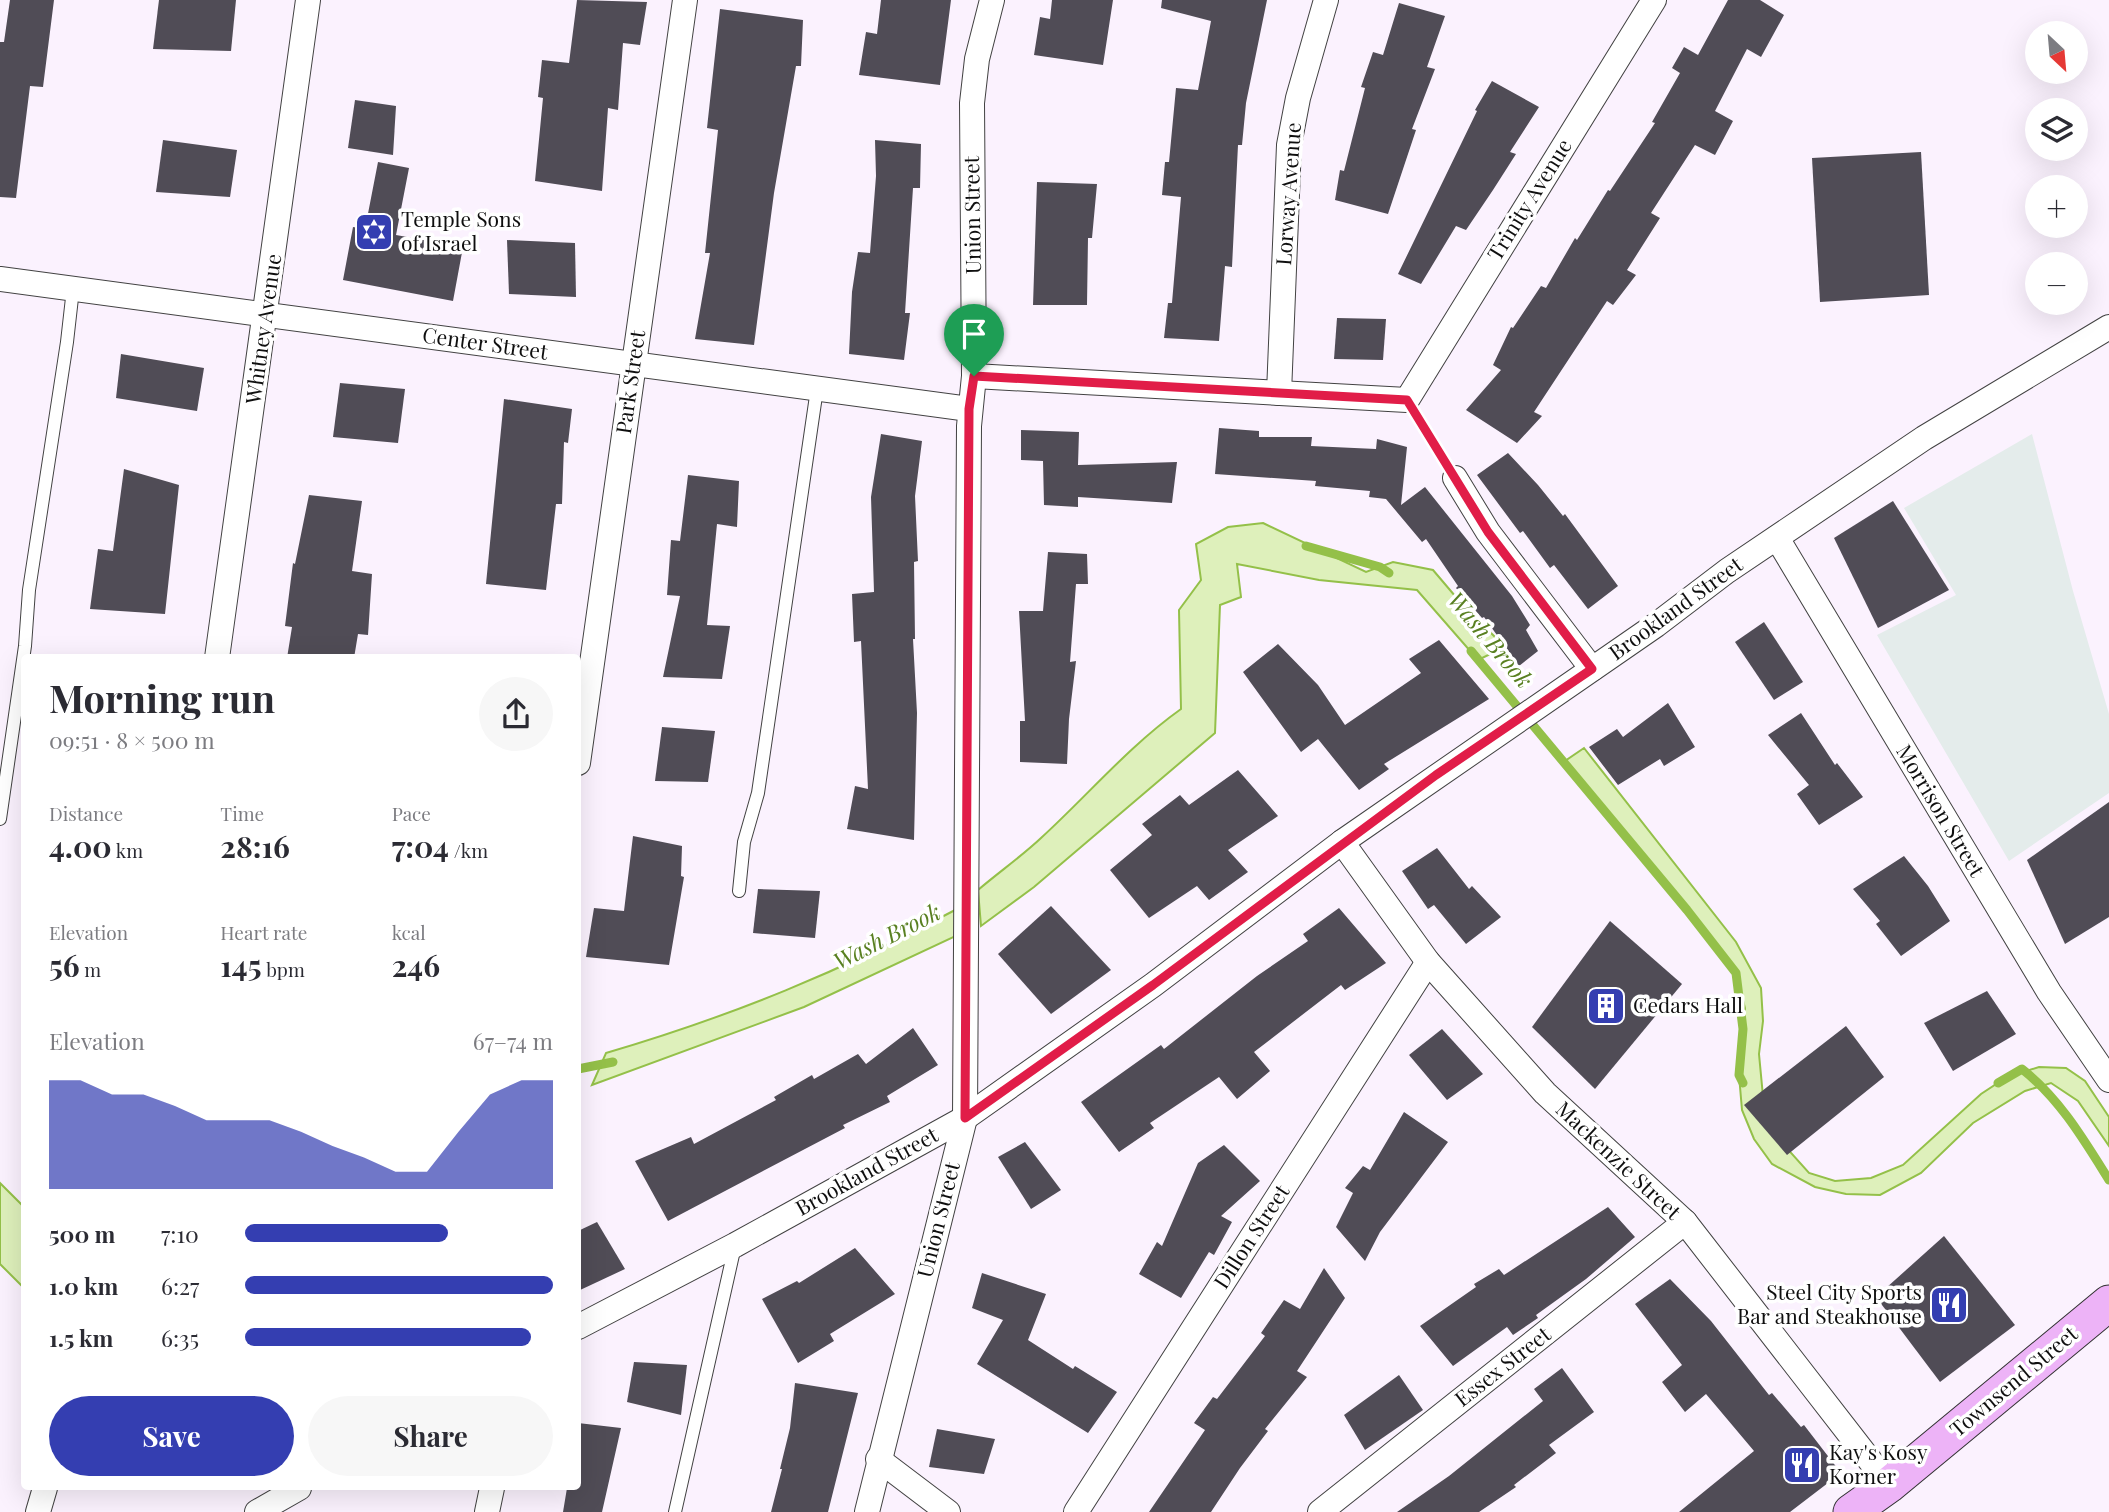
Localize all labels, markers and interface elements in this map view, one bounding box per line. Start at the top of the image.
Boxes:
north arrow [2025,21,2088,84]
map controls [2025,21,2088,315]
button: layers [2025,98,2088,161]
street label: Lorway Avenue [1268,121,1306,266]
street label: Trinity Avenue [1480,133,1577,265]
street label: Union Street [956,155,986,274]
button: + [2025,175,2088,238]
place label: Temple Sons of Israel [401,204,521,256]
synagogue icon: Temple Sons of Israel [353,211,395,253]
street label: Whitney Avenue [237,252,286,407]
button: − [2025,252,2088,315]
pin [944,304,1004,376]
icon: arrive [955,315,993,353]
street label: Center Street [421,319,550,365]
street label: Park Street [608,328,650,435]
street label: Brookland Street [1602,549,1748,665]
water label: Wash Brook [1442,584,1541,694]
text: Morning run [49,672,275,723]
button: share [479,677,553,751]
text: 09:51 · 8 × 500 m [49,724,215,755]
street label: Morrison Street [1891,739,1992,882]
text: Distance [49,800,123,826]
text: Time [220,800,264,826]
text: Pace [392,800,431,826]
text: 4.00 [49,826,112,866]
text: 28:16 [220,826,290,866]
text: 7:04 [392,826,449,866]
text: km [112,837,143,863]
text: /km [449,837,488,863]
water label: Wash Brook [827,895,945,976]
text: Elevation [49,919,128,945]
text: Heart rate [220,919,307,945]
text: kcal [392,919,426,945]
text: 56 [49,945,80,985]
text: 145 [220,945,261,985]
text: 246 [392,945,440,985]
text: m [80,956,101,982]
text: bpm [261,956,305,982]
building icon: Cedars Hall [1585,985,1627,1027]
place label: Cedars Hall [1633,990,1743,1018]
text: Elevation [49,1025,145,1056]
text: 67–74 m [473,1025,553,1056]
street label: Mackenzie Street [1551,1094,1688,1225]
street label: Brookland Street [790,1119,943,1221]
street label: Union Street [909,1158,965,1280]
street label: Dillon Street [1206,1178,1295,1293]
text: 500 m [49,1218,115,1249]
text: 7:10 [161,1218,199,1249]
text: 1.0 km [49,1270,118,1301]
text: 6:27 [161,1270,199,1301]
place label: Steel City Sports Bar and Steakhouse [1737,1277,1922,1329]
restaurant icon: Steel City Sports Bar and Steakhouse [1928,1284,1970,1326]
street label: Townsend Street [1943,1318,2083,1442]
street label: Essex Street [1448,1319,1556,1412]
text: 1.5 km [49,1322,113,1353]
text: 6:35 [161,1322,199,1353]
button: Save [49,1396,294,1476]
button: Share [308,1396,553,1476]
place label: Kay's Kosy Korner [1829,1437,1928,1489]
restaurant icon: Kay's Kosy Korner [1781,1444,1823,1486]

